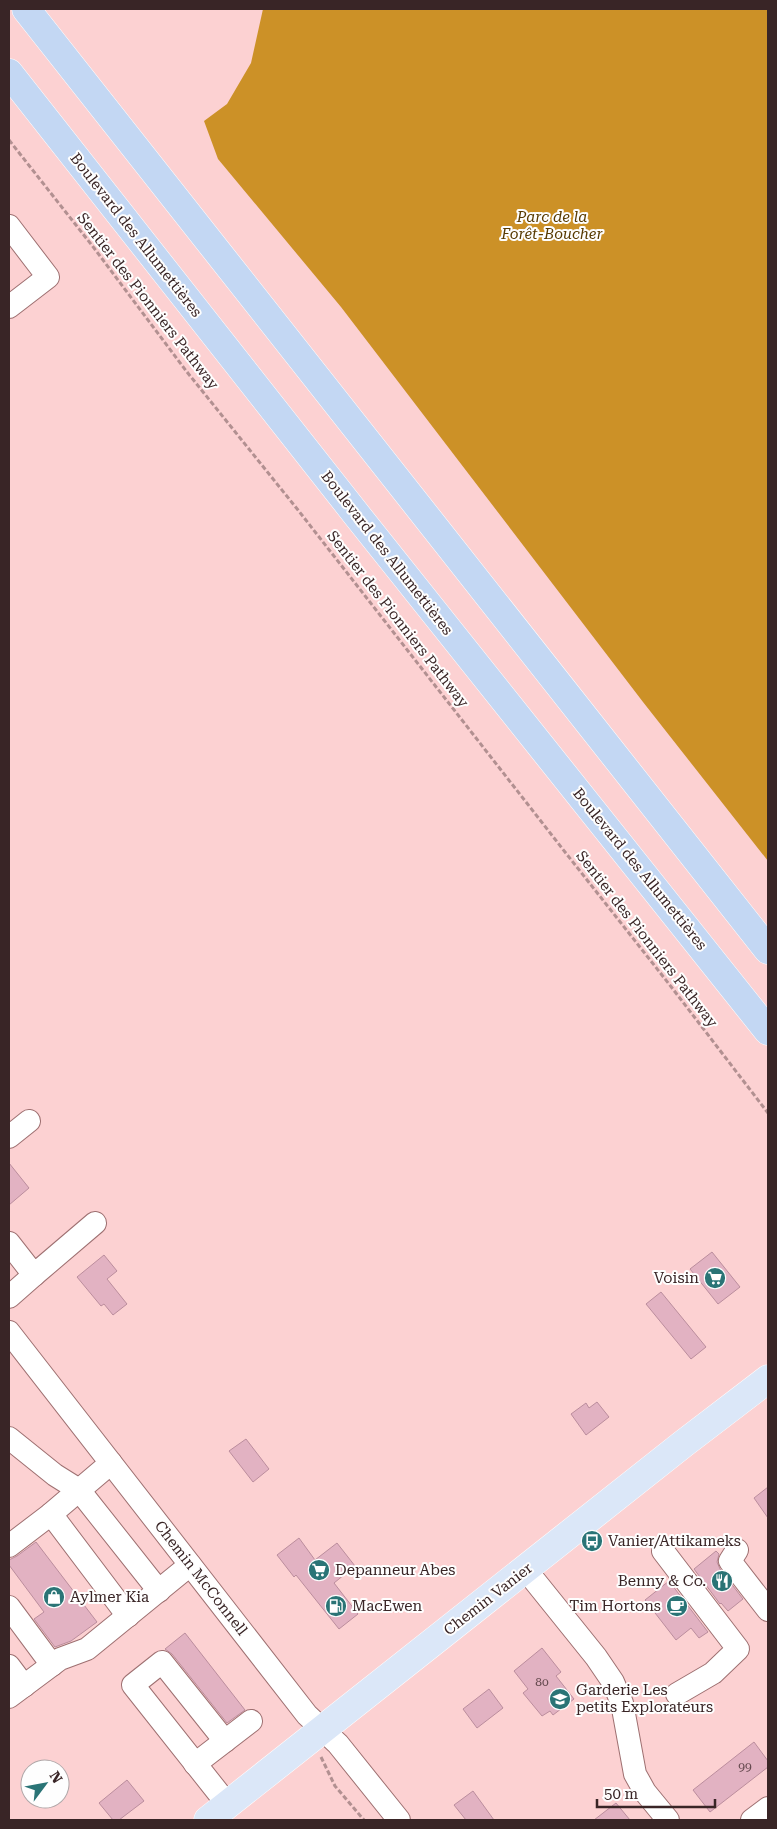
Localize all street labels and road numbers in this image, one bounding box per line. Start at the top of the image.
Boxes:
street label: Boulevard des Allumettières [66,149,206,321]
street label: Sentier des Pionniers Pathway [73,209,223,393]
street label: Boulevard des Allumettières [317,467,457,639]
street label: Sentier des Pionniers Pathway [323,527,473,711]
street label: Boulevard des Allumettières [569,784,711,954]
street label: Sentier des Pionniers Pathway [572,847,722,1031]
street label: Chemin McConnell [151,1517,251,1639]
street label: Chemin Vanier [440,1559,536,1639]

